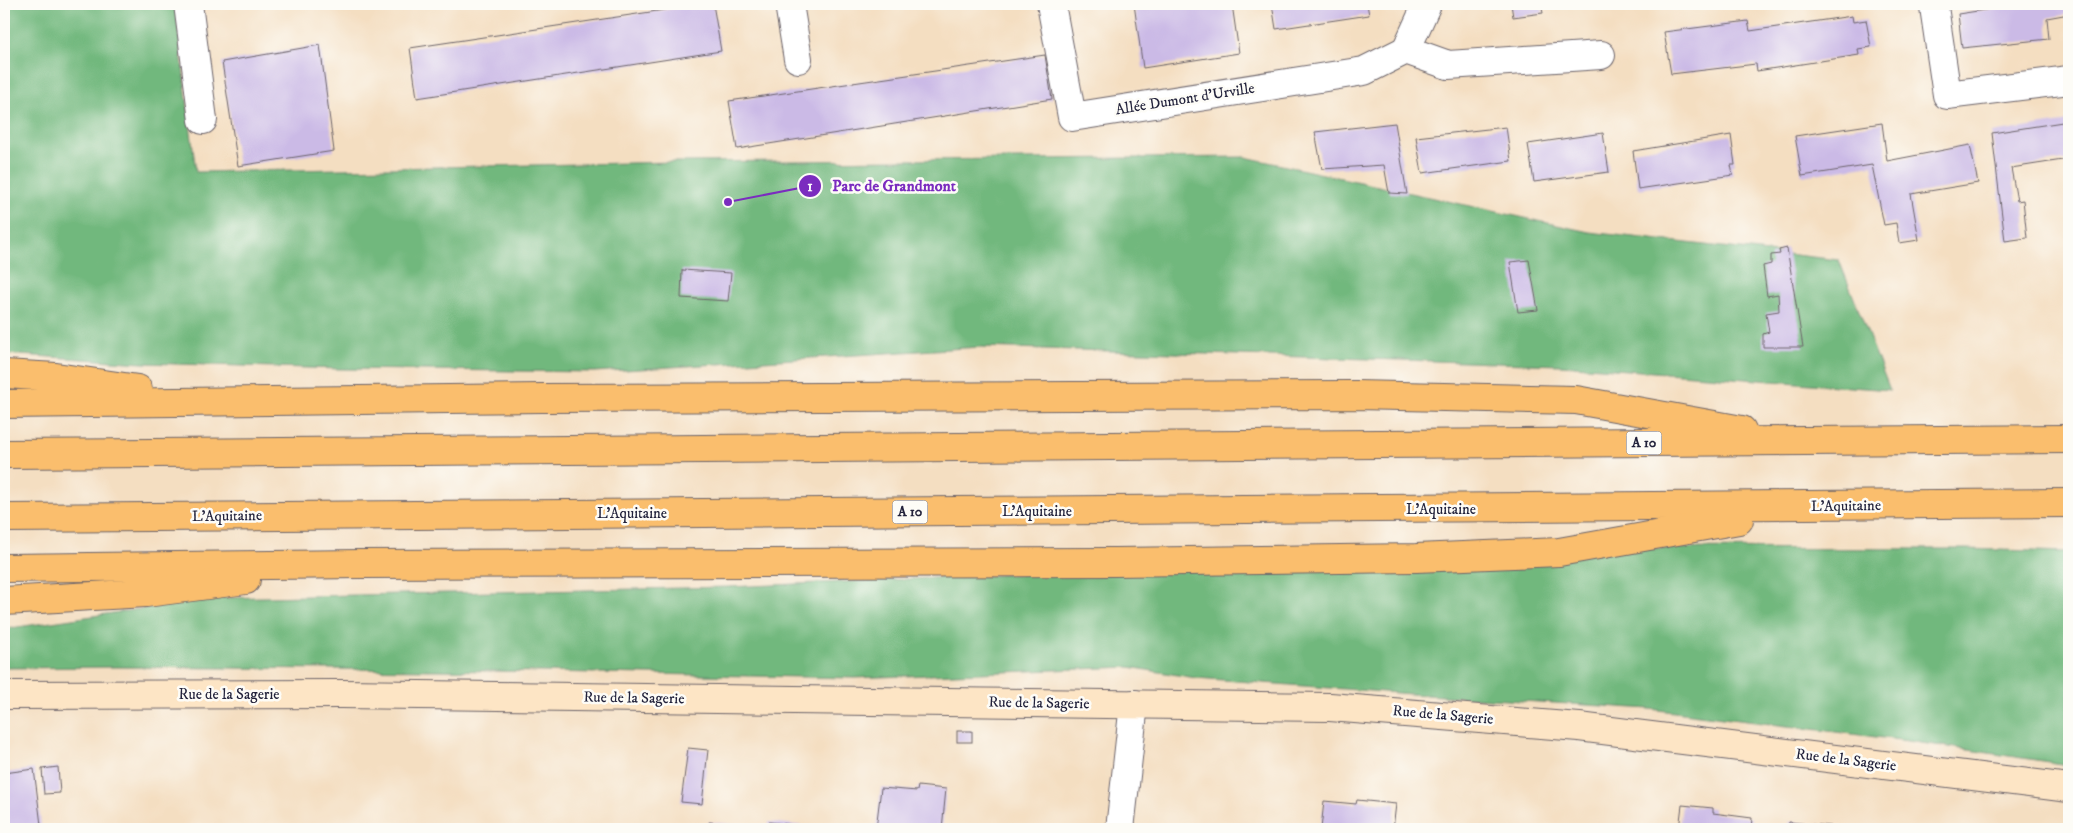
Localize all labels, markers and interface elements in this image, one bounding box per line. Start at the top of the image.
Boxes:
street label: Allée Dumont d'Urville [1114,79,1256,119]
callout: Parc de Grandmont [797,170,966,201]
text: Parc de Grandmont [832,176,957,196]
text: 1 [807,177,813,196]
road number: A 10 [1626,432,1662,454]
street label: L'Aquitaine [1811,496,1881,516]
street label: L'Aquitaine [1406,500,1476,519]
road number: A 10 [892,501,928,524]
street label: L'Aquitaine [1002,502,1072,521]
street label: L'Aquitaine [597,504,667,523]
street label: L'Aquitaine [192,506,262,526]
street label: Rue de la Sagerie [178,685,280,704]
street label: Rue de la Sagerie [583,688,685,708]
street label: Rue de la Sagerie [988,693,1090,713]
street label: Rue de la Sagerie [1392,701,1494,729]
street label: Rue de la Sagerie [1795,744,1897,776]

